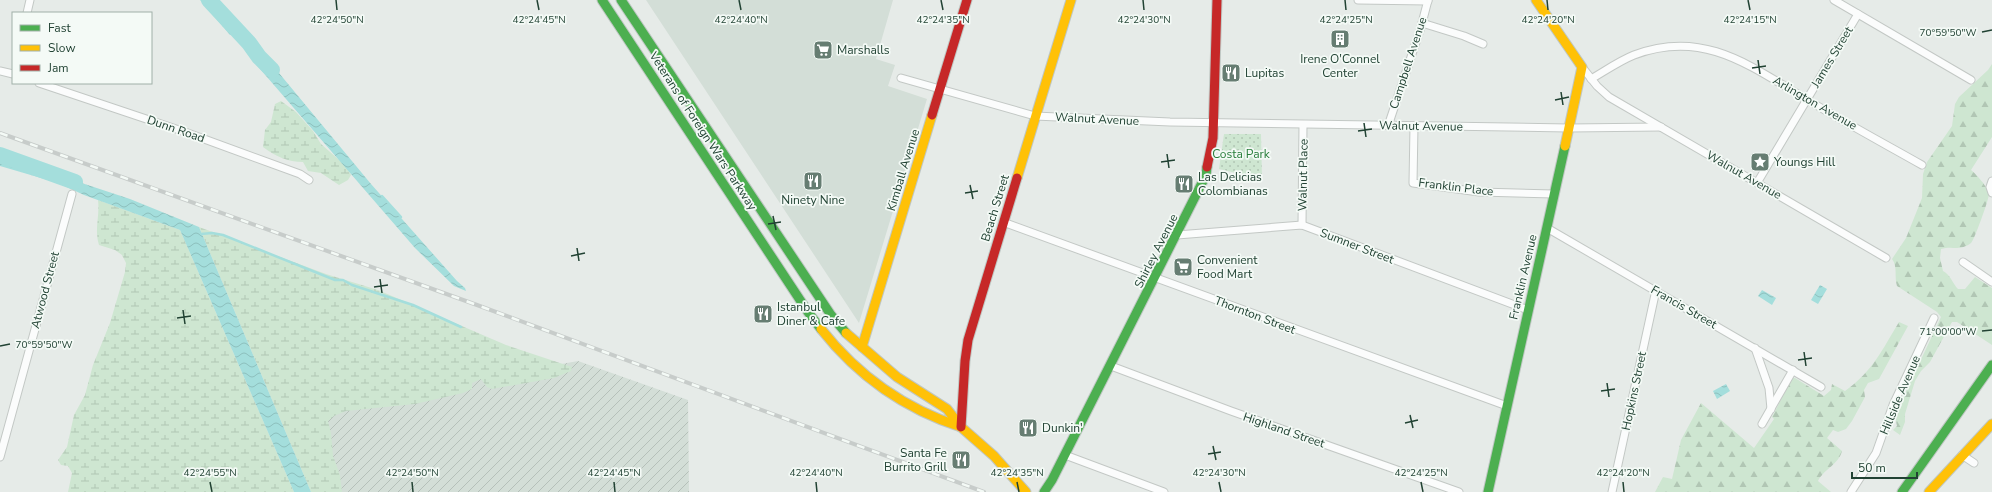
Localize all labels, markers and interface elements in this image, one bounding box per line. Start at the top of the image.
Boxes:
legend [12,12,152,84]
text: 42°24'50"N [310,13,364,27]
text: 42°24'45"N [512,13,566,27]
text: 42°24'40"N [714,13,768,27]
text: 42°24'35"N [916,13,970,27]
text: 42°24'30"N [1117,13,1171,27]
text: 42°24'25"N [1319,13,1373,27]
text: 42°24'20"N [1521,13,1575,27]
text: 42°24'15"N [1723,13,1777,27]
street label: Campbell Avenue [1386,15,1430,111]
text: Fast [48,20,71,36]
street label: James Street [1807,23,1857,91]
text: 70°59'50"W [1920,26,1976,40]
building icon: Irene O'Connel Center [1329,28,1351,50]
supermarket icon: Marshalls [812,39,834,61]
text: Slow [48,40,76,56]
place label: Marshalls [837,42,890,58]
street label: Veterans of Foreign Wars Parkway [645,48,761,214]
place label: Irene O'Connel Center [1300,51,1380,81]
text: Jam [47,60,69,76]
restaurant icon: Lupitas [1220,62,1242,84]
place label: Lupitas [1245,65,1284,81]
street label: Arlington Avenue [1770,72,1860,134]
street label: Walnut Avenue [1055,109,1139,129]
street label: Dunn Road [145,112,207,146]
street label: Walnut Avenue [1379,117,1463,135]
street label: Kimball Avenue [883,127,923,213]
street label: Walnut Place [1294,139,1312,211]
park label: Costa Park [1212,146,1271,162]
street label: Walnut Avenue [1704,147,1784,203]
place icon: Youngs Hill [1749,151,1771,173]
place label: Youngs Hill [1773,154,1836,170]
place label: Las Delicias Colombianas [1198,169,1268,199]
restaurant icon: Ninety Nine [802,170,824,192]
street label: Beach Street [977,172,1013,243]
restaurant icon: Las Delicias Colombianas [1173,173,1195,195]
street label: Franklin Place [1418,174,1494,200]
place label: Ninety Nine [781,192,845,208]
street label: Shirley Avenue [1130,211,1182,291]
street label: Sumner Street [1318,225,1397,268]
street label: Franklin Avenue [1505,233,1541,321]
street label: Atwood Street [27,249,63,330]
place label: Convenient Food Mart [1197,252,1258,282]
supermarket icon: Convenient Food Mart [1172,256,1194,278]
street label: Francis Street [1648,282,1721,333]
street label: Thornton Street [1212,292,1298,338]
place label: Istanbul Diner & Cafe [777,299,845,329]
restaurant icon: Istanbul Diner & Cafe [752,303,774,325]
text: 71°00'00"W [1920,325,1976,339]
text: 70°59'50"W [16,338,72,352]
street label: Hopkins Street [1618,349,1650,432]
street label: Hillside Avenue [1876,353,1924,437]
street label: Highland Street [1241,409,1328,452]
restaurant icon: Dunkin' [1017,417,1039,439]
place label: Dunkin' [1042,420,1083,436]
place label: Santa Fe Burrito Grill [884,445,947,475]
restaurant icon: Santa Fe Burrito Grill [950,449,972,471]
scale bar [1852,454,1917,480]
text: 50 m [1858,460,1886,476]
text: 42°24'55"N [183,466,237,480]
text: 42°24'50"N [385,466,439,480]
text: 42°24'45"N [587,466,641,480]
text: 42°24'40"N [789,466,843,480]
text: 42°24'35"N [990,466,1044,480]
text: 42°24'30"N [1192,466,1246,480]
text: 42°24'25"N [1394,466,1448,480]
text: 42°24'20"N [1596,466,1650,480]

